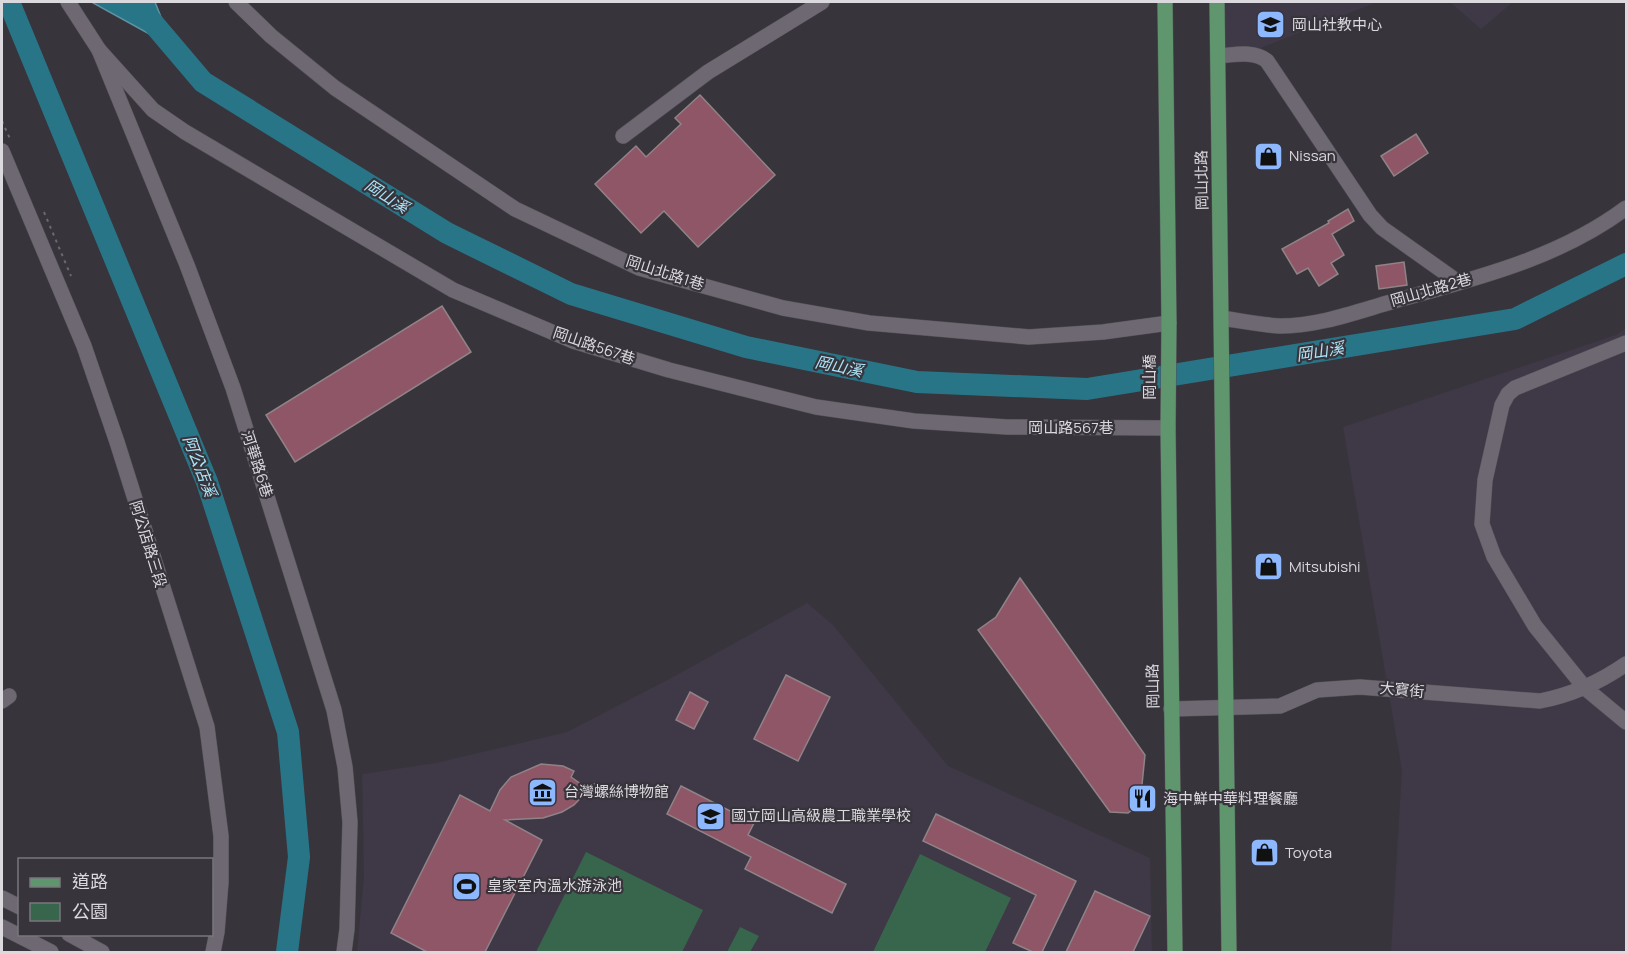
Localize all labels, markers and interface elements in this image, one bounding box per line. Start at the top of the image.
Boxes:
school or university icon: 岡山社教中心 [1255,9,1287,41]
place label: 岡山社教中心 [1292,14,1382,35]
shop icon: Nissan [1252,140,1284,172]
place label: Nissan [1289,145,1336,166]
street label: 岡山北路 [1190,150,1213,210]
water label: 岡山溪 [361,174,415,219]
street label: 岡山北路1巷 [623,250,707,295]
street label: 岡山北路2巷 [1388,268,1474,311]
street label: 岡山路567巷 [550,322,638,369]
water label: 岡山溪 [1295,336,1347,366]
water label: 岡山溪 [813,350,867,382]
street label: 岡山橋 [1139,354,1160,400]
street label: 岡山路567巷 [1028,417,1114,438]
street label: 河華路6巷 [237,428,278,500]
water label: 阿公店溪 [178,432,222,502]
street label: 阿公店路三段 [125,498,172,590]
shop icon: Mitsubishi [1252,551,1284,583]
place label: Mitsubishi [1289,556,1361,577]
street label: 岡山路 [1142,663,1163,709]
street label: 大寶街 [1379,677,1425,702]
museum icon: 台灣螺絲博物館 [527,776,559,808]
place label: 台灣螺絲博物館 [564,781,669,802]
restaurant icon: 海中鮮中華料理餐廳 [1126,783,1158,815]
place label: 海中鮮中華料理餐廳 [1163,788,1298,809]
school or university icon: 國立岡山高級農工職業學校 [694,800,726,832]
place label: 國立岡山高級農工職業學校 [731,805,911,826]
shop icon: Toyota [1248,837,1280,869]
place label: Toyota [1285,842,1332,863]
legend [18,858,213,936]
text: 道路 [72,869,108,893]
sports icon: 皇家室內溫水游泳池 [450,870,482,902]
place label: 皇家室內溫水游泳池 [487,875,622,896]
text: 公園 [72,899,108,923]

